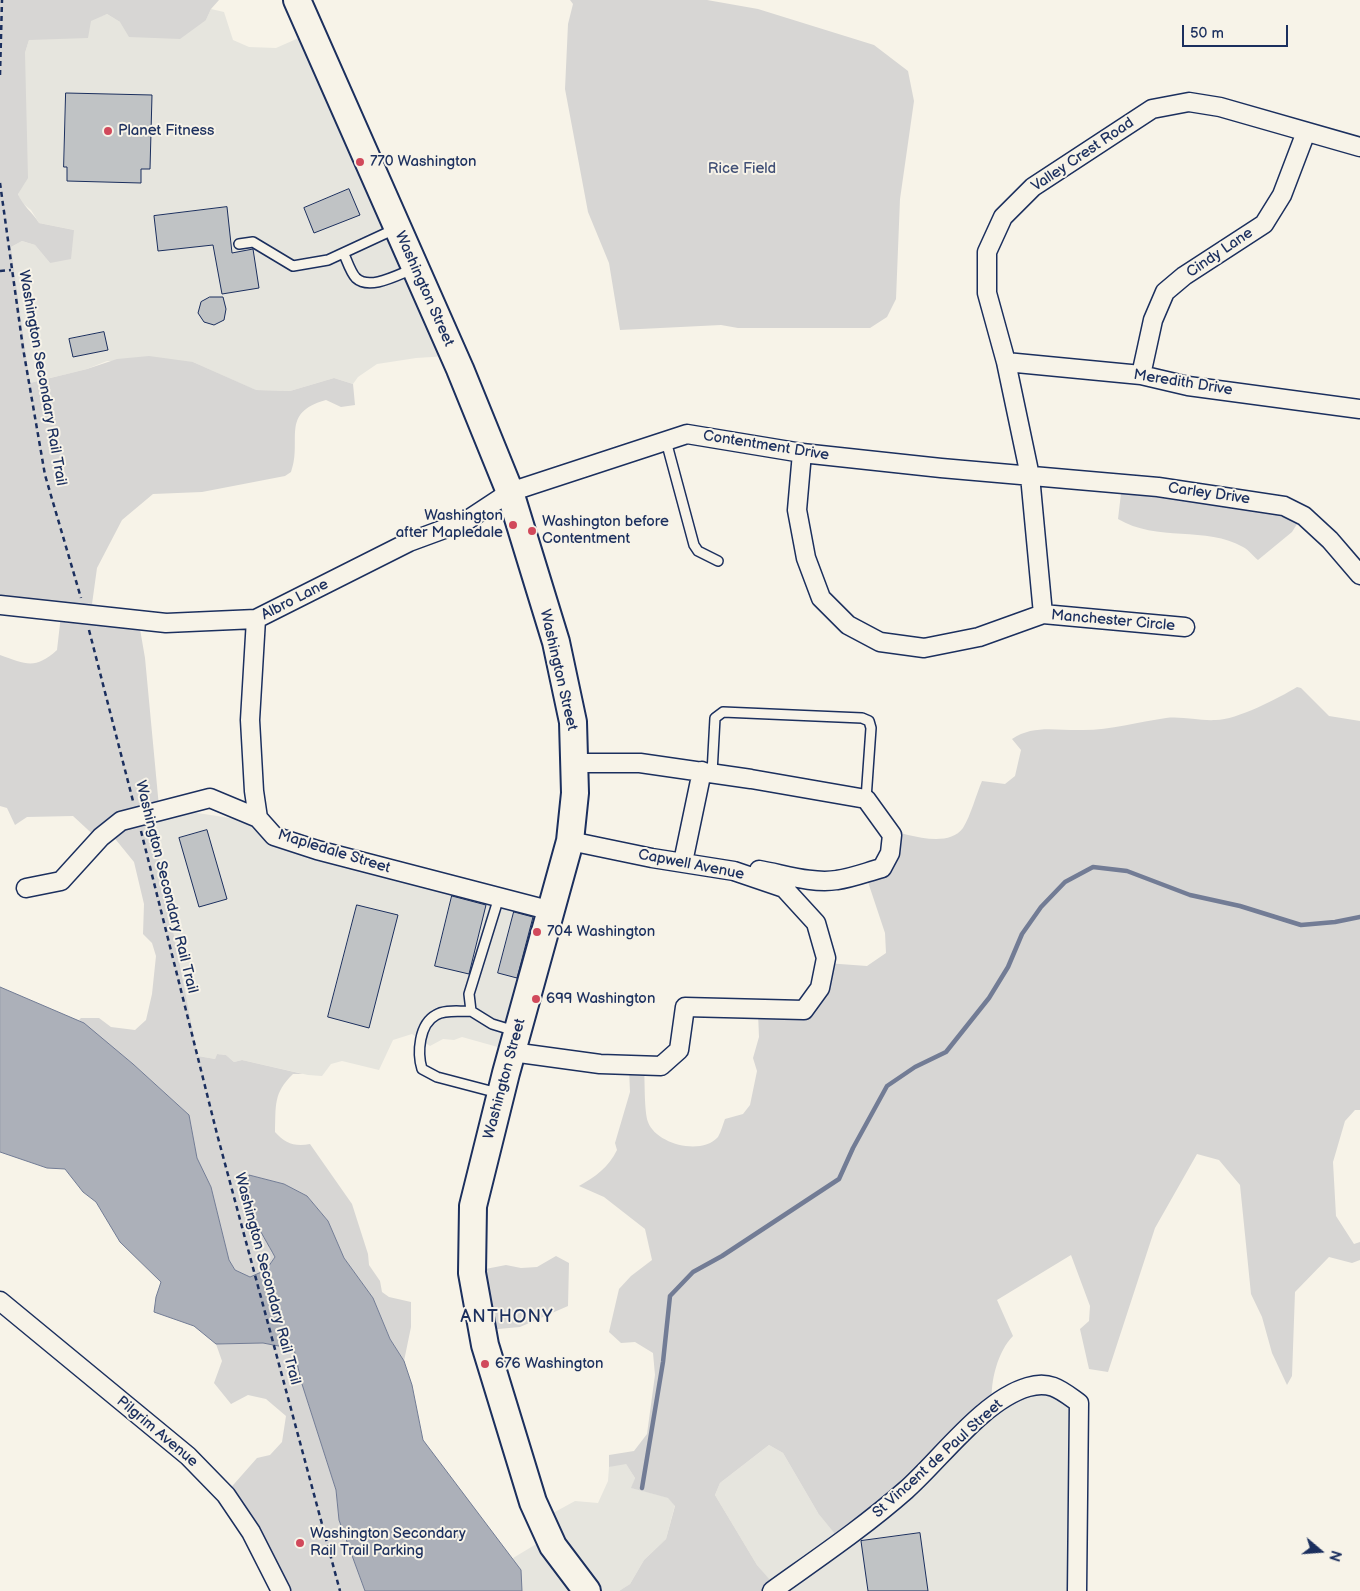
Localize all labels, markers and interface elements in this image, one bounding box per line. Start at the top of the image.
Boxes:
scale bar [1185,15,1291,47]
text: 50 m [1190,24,1224,43]
street label: Valley Crest Road [1028,114,1138,196]
place label: Planet Fitness [118,122,214,140]
marker: Planet Fitness [102,125,114,137]
place label: 770 Washington [370,153,476,171]
marker: 770 Washington [354,156,366,168]
park label: Rice Field [708,160,776,178]
street label: Cindy Lane [1183,224,1257,282]
street label: Washington Street [391,229,457,349]
street label: Washington Secondary Rail Trail [14,269,70,487]
street label: Meredith Drive [1132,366,1234,400]
street label: Contentment Drive [702,427,830,465]
street label: Carley Drive [1167,479,1251,509]
place label: Washington after Mapledale [396,507,503,542]
place label: Washington before Contentment [542,513,669,548]
marker: Washington after Mapledale [507,519,519,531]
marker: Washington before Contentment [526,525,538,537]
street label: Albro Lane [259,575,331,625]
street label: Manchester Circle [1050,607,1176,635]
street label: Washington Street [535,608,581,732]
street label: Washington Secondary Rail Trail [131,779,201,995]
street label: Mapledale Street [276,826,392,878]
street label: Capwell Avenue [636,846,746,884]
place label: 704 Washington [547,923,655,941]
marker: 704 Washington [531,926,543,938]
place label: 699 Washington [546,990,655,1008]
marker: 699 Washington [530,993,542,1005]
street label: Washington Street [480,1017,530,1141]
street label: Washington Secondary Rail Trail [230,1171,304,1387]
district label: ANTHONY [459,1306,555,1328]
place label: 676 Washington [495,1355,604,1373]
marker: 676 Washington [479,1358,491,1370]
street label: Pilgrim Avenue [113,1393,201,1471]
street label: St Vincent de Paul Street [869,1396,1007,1522]
place label: Washington Secondary Rail Trail Parking [310,1525,466,1560]
north arrow [1295,1526,1345,1576]
marker: Washington Secondary Rail Trail Parking [294,1537,306,1549]
text: N [1325,1548,1344,1563]

